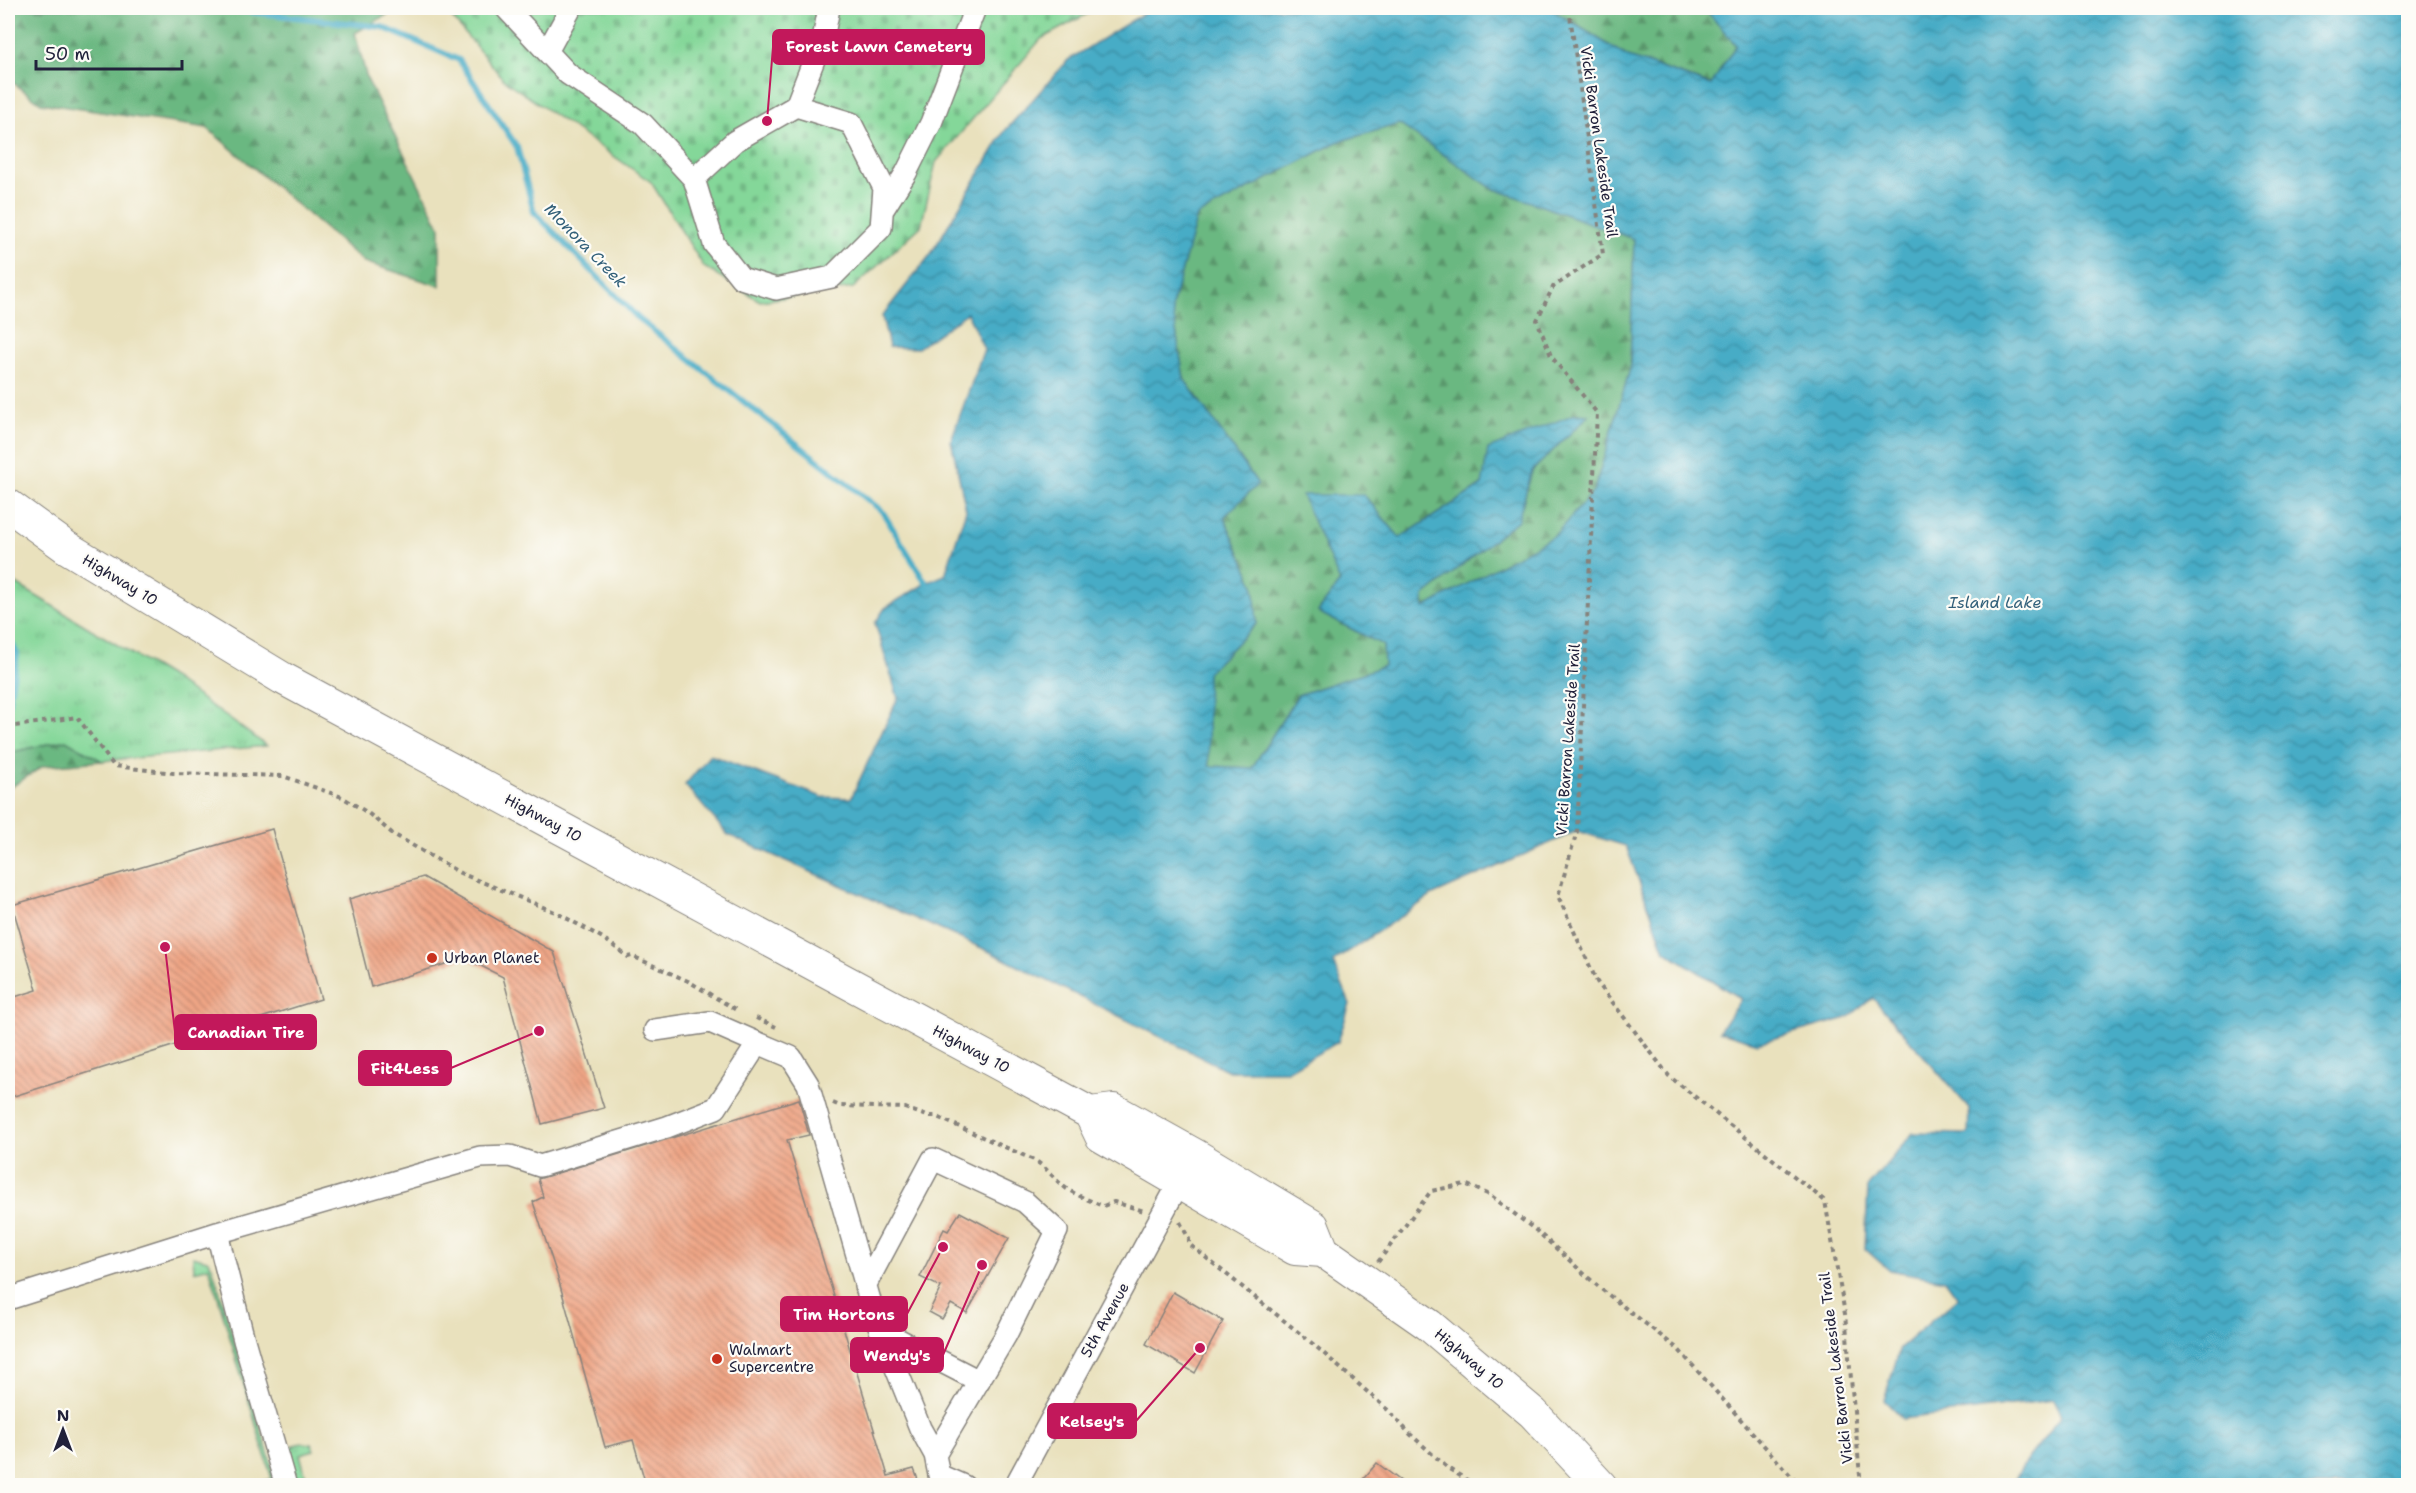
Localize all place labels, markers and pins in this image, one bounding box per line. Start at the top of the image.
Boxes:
callout: Forest Lawn Cemetery [773,30,984,64]
place label: Urban Planet [444,948,539,968]
marker: Urban Planet [425,951,439,965]
callout: Canadian Tire [175,1015,316,1049]
callout: Fit4Less [359,1051,451,1085]
callout: Tim Hortons [781,1297,907,1331]
callout: Wendy's [851,1338,943,1372]
place label: Walmart Supercentre [729,1340,814,1377]
marker: Walmart Supercentre [710,1352,724,1366]
callout: Kelsey's [1048,1404,1136,1438]

